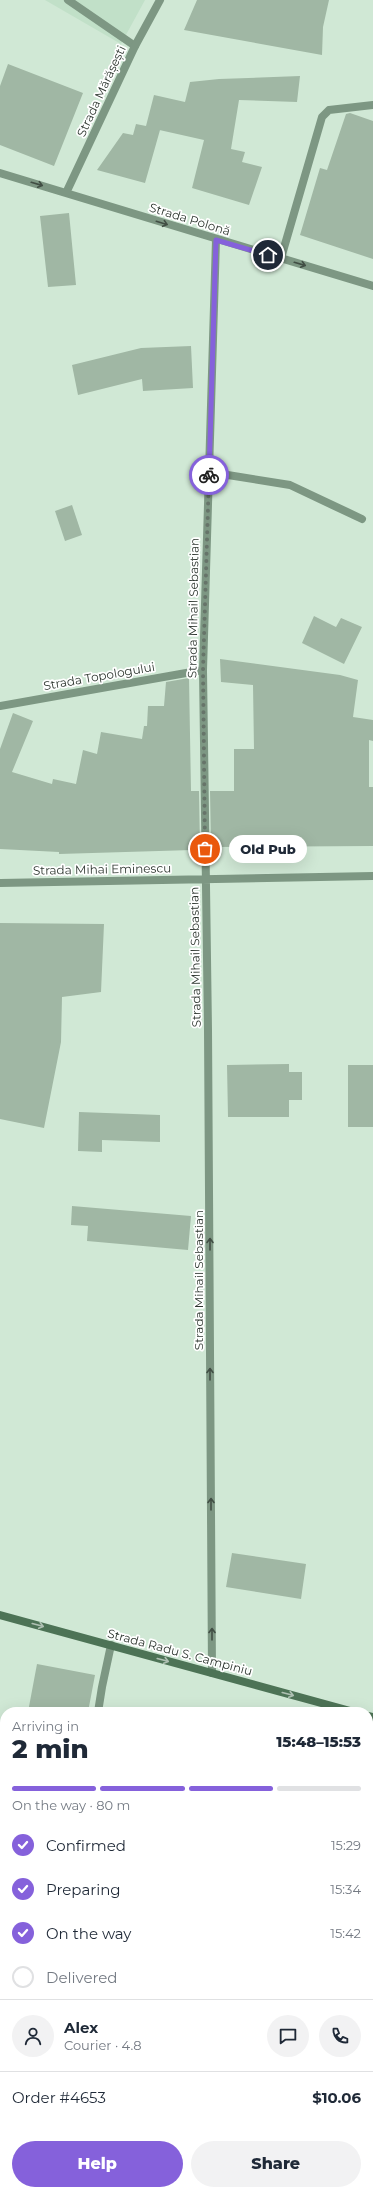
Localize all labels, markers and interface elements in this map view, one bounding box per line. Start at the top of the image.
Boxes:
street label: Strada Mărășești [73,43,129,139]
one-way arrow [31,181,44,188]
street label: Strada Polonă [148,200,232,238]
one-way arrow [155,220,168,227]
pin [251,238,285,272]
icon: home [257,244,279,266]
one-way arrow [293,261,306,268]
courier [189,455,229,495]
icon: bike [198,464,220,486]
street label: Strada Mihail Sebastian [184,538,202,678]
street label: Strada Topologului [42,659,156,693]
pin [188,832,222,866]
callout: Old Pub [229,835,307,863]
icon: bag [194,838,216,860]
text: Old Pub [240,841,296,857]
street label: Strada Mihai Eminescu [33,860,171,878]
street label: Strada Mihail Sebastian [186,887,204,1027]
street label: Strada Mihail Sebastian [191,1210,206,1350]
one-way arrow [206,1238,214,1251]
one-way arrow [206,1368,214,1381]
one-way arrow [207,1498,215,1511]
one-way arrow [31,1622,44,1629]
street label: Strada Radu S. Campiniu [106,1625,254,1679]
one-way arrow [208,1628,216,1641]
one-way arrow [156,1656,169,1664]
one-way arrow [282,1691,295,1698]
text: Arriving in [12,1718,79,1734]
text: 15:48–15:53 [276,1732,361,1751]
text: 2 min [12,1733,89,1765]
text: On the way · 80 m [12,1797,130,1813]
icon: check [12,1834,34,1856]
text: Confirmed [46,1836,126,1855]
text: 15:29 [331,1837,361,1853]
icon: check [12,1878,34,1900]
text: Preparing [46,1880,121,1899]
text: 15:34 [330,1881,361,1897]
icon: check [12,1922,34,1944]
text: On the way [46,1924,131,1943]
text: 15:42 [330,1925,361,1941]
text: Delivered [46,1968,118,1987]
button: person [12,2015,54,2057]
button: chat [267,2015,309,2057]
button: phone [319,2015,361,2057]
text: Alex [64,2018,98,2037]
text: Courier · 4.8 [64,2037,142,2053]
text: Order #4653 [12,2088,106,2107]
text: $10.06 [312,2088,361,2107]
button: Help [12,2141,183,2187]
button: Share [191,2141,361,2187]

